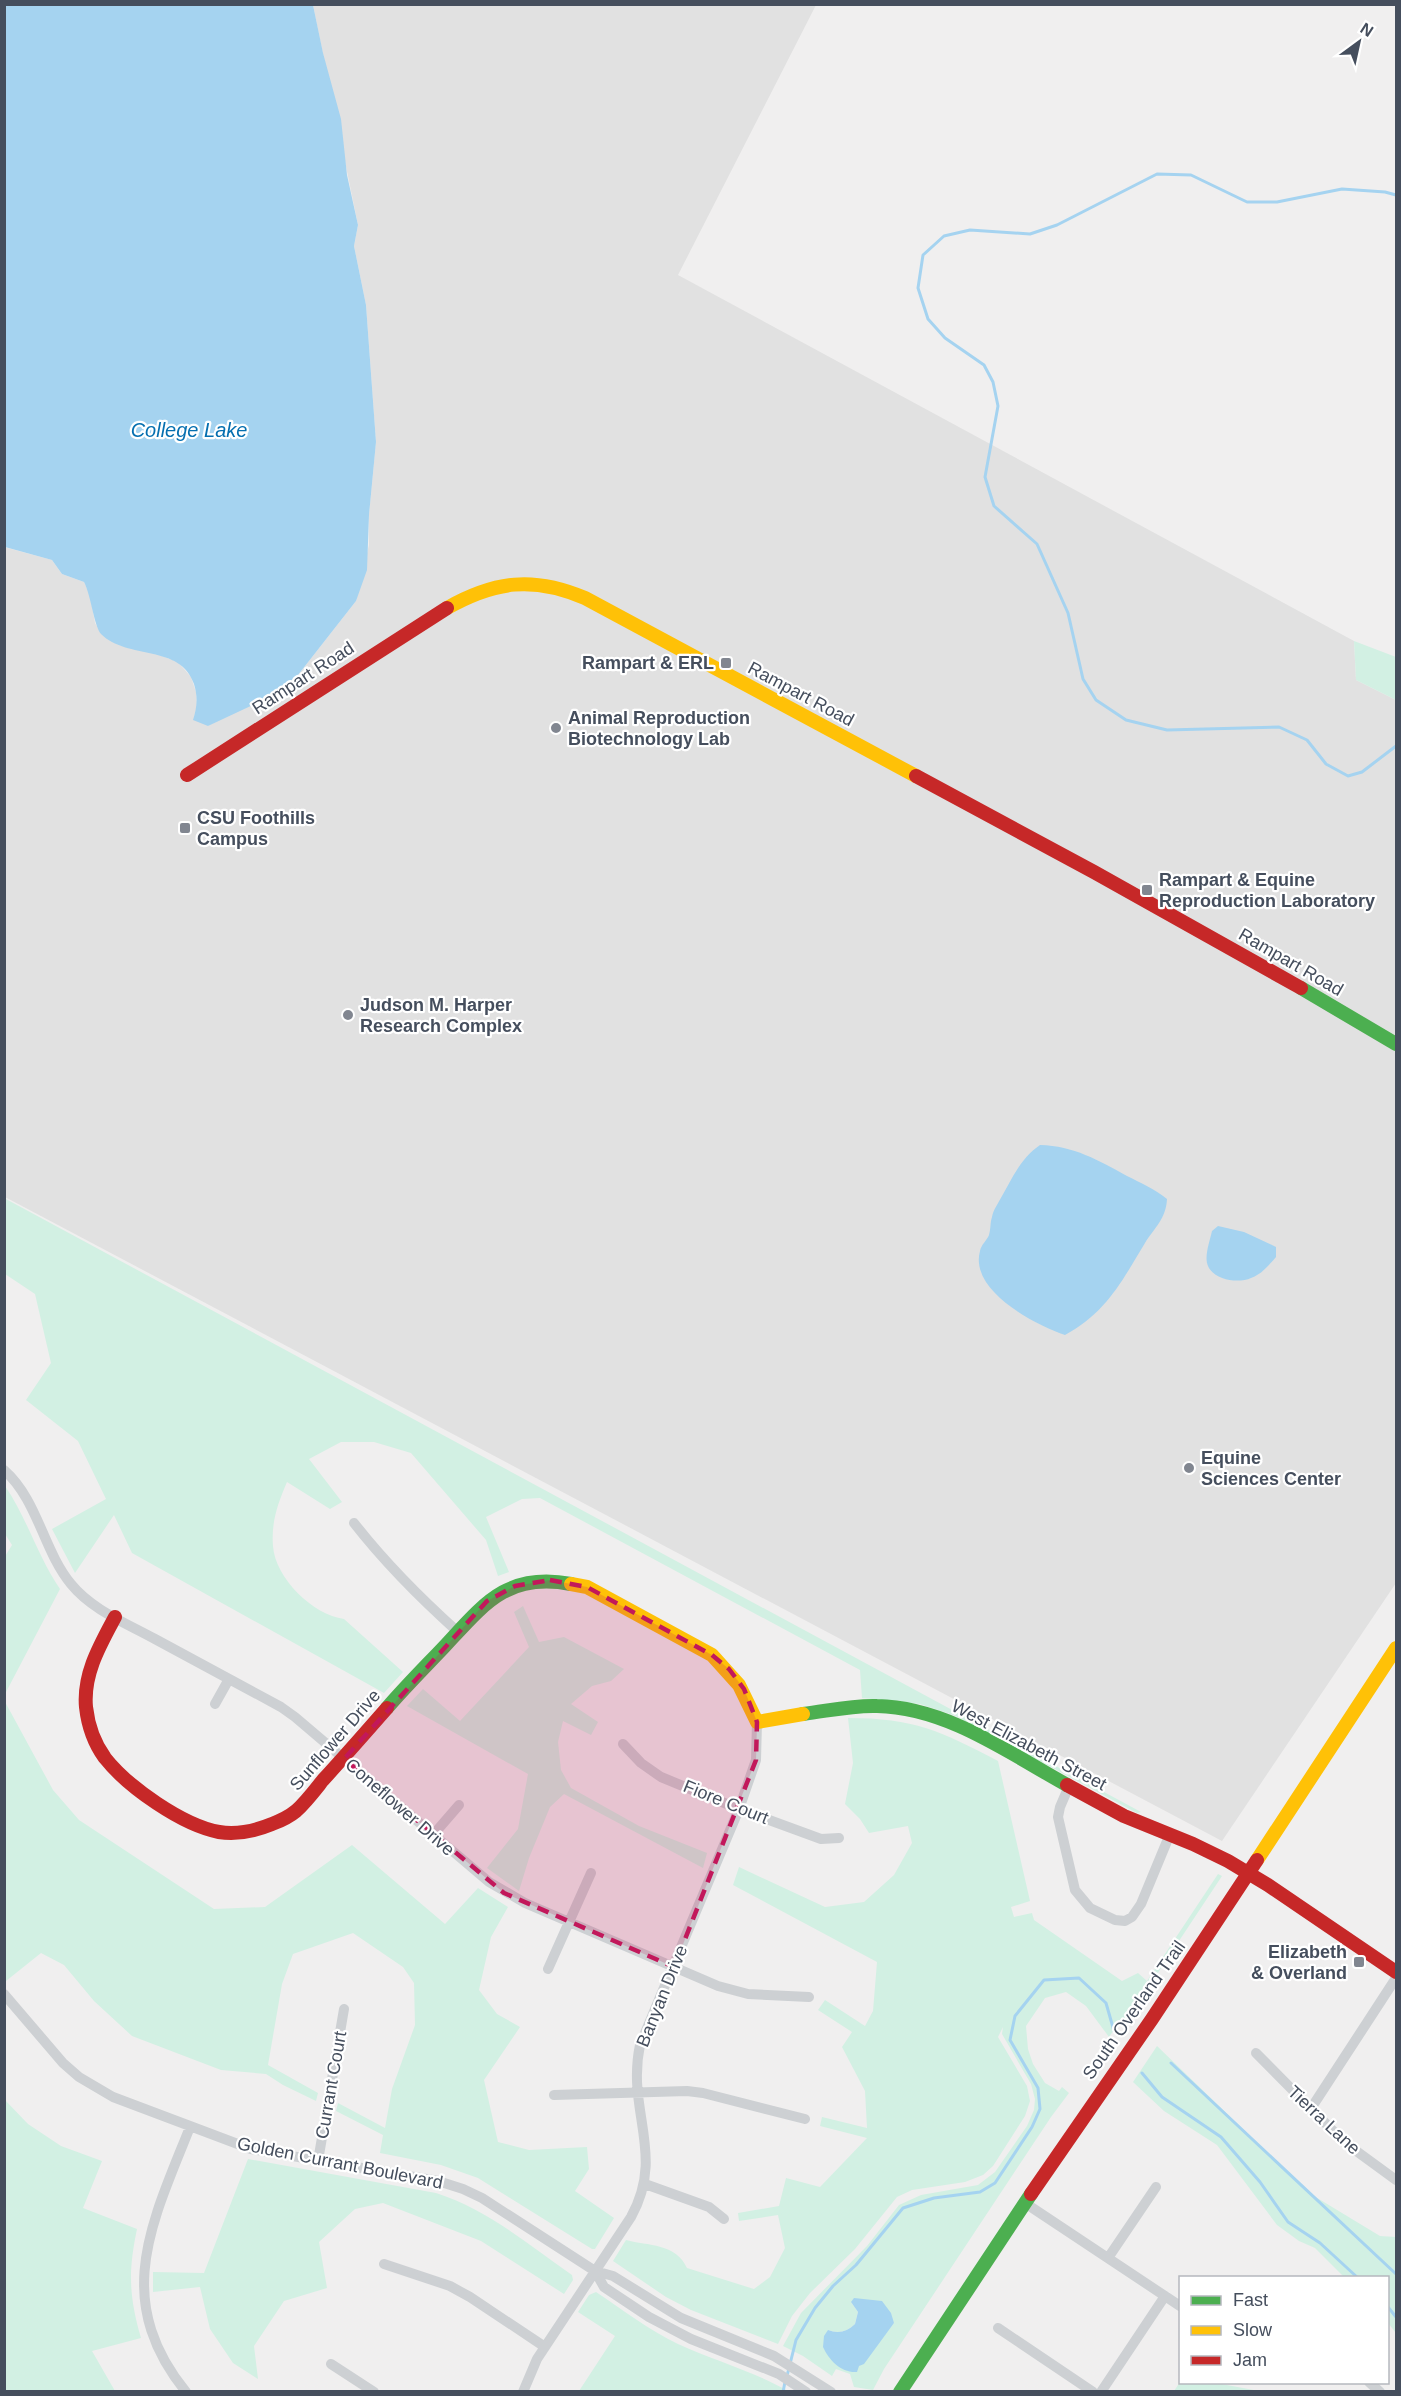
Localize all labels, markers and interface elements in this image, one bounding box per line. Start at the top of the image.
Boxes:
north arrow [1329,12,1389,72]
text: N [1357,20,1376,40]
water label: College Lake [131,419,247,441]
street label: Rampart Road [248,638,358,718]
place label: Rampart & ERL [582,653,714,673]
marker: Rampart & ERL [719,656,733,670]
street label: Rampart Road [745,658,857,730]
place label: Animal Reproduction Biotechnology Lab [568,708,750,749]
marker: Animal Reproduction Biotechnology Lab [549,721,563,735]
place label: CSU Foothills Campus [197,808,315,849]
marker: CSU Foothills Campus [178,821,192,835]
place label: Rampart & Equine Reproduction Laboratory [1159,870,1375,911]
marker: Rampart & Equine Reproduction Laboratory [1140,883,1154,897]
street label: Rampart Road [1235,924,1347,1000]
place label: Judson M. Harper Research Complex [360,995,522,1036]
marker: Judson M. Harper Research Complex [341,1008,355,1022]
place label: Equine Sciences Center [1201,1448,1341,1489]
marker: Equine Sciences Center [1182,1461,1196,1475]
street label: Sunflower Drive [286,1685,384,1795]
street label: West Elizabeth Street [948,1696,1110,1794]
street label: Coneflower Drive [341,1754,459,1860]
street label: Fiore Court [681,1776,771,1828]
street label: South Overland Trail [1079,1937,1189,2083]
street label: Banyan Drive [632,1942,692,2050]
place label: Elizabeth & Overland [1251,1942,1347,1983]
marker: Elizabeth & Overland [1352,1955,1366,1969]
street label: Currant Court [312,2030,350,2140]
street label: Tierra Lane [1284,2082,1364,2158]
street label: Golden Currant Boulevard [235,2133,445,2193]
legend [1179,2276,1389,2384]
text: Fast [1233,2290,1268,2310]
text: Slow [1233,2320,1273,2340]
text: Jam [1233,2350,1267,2370]

